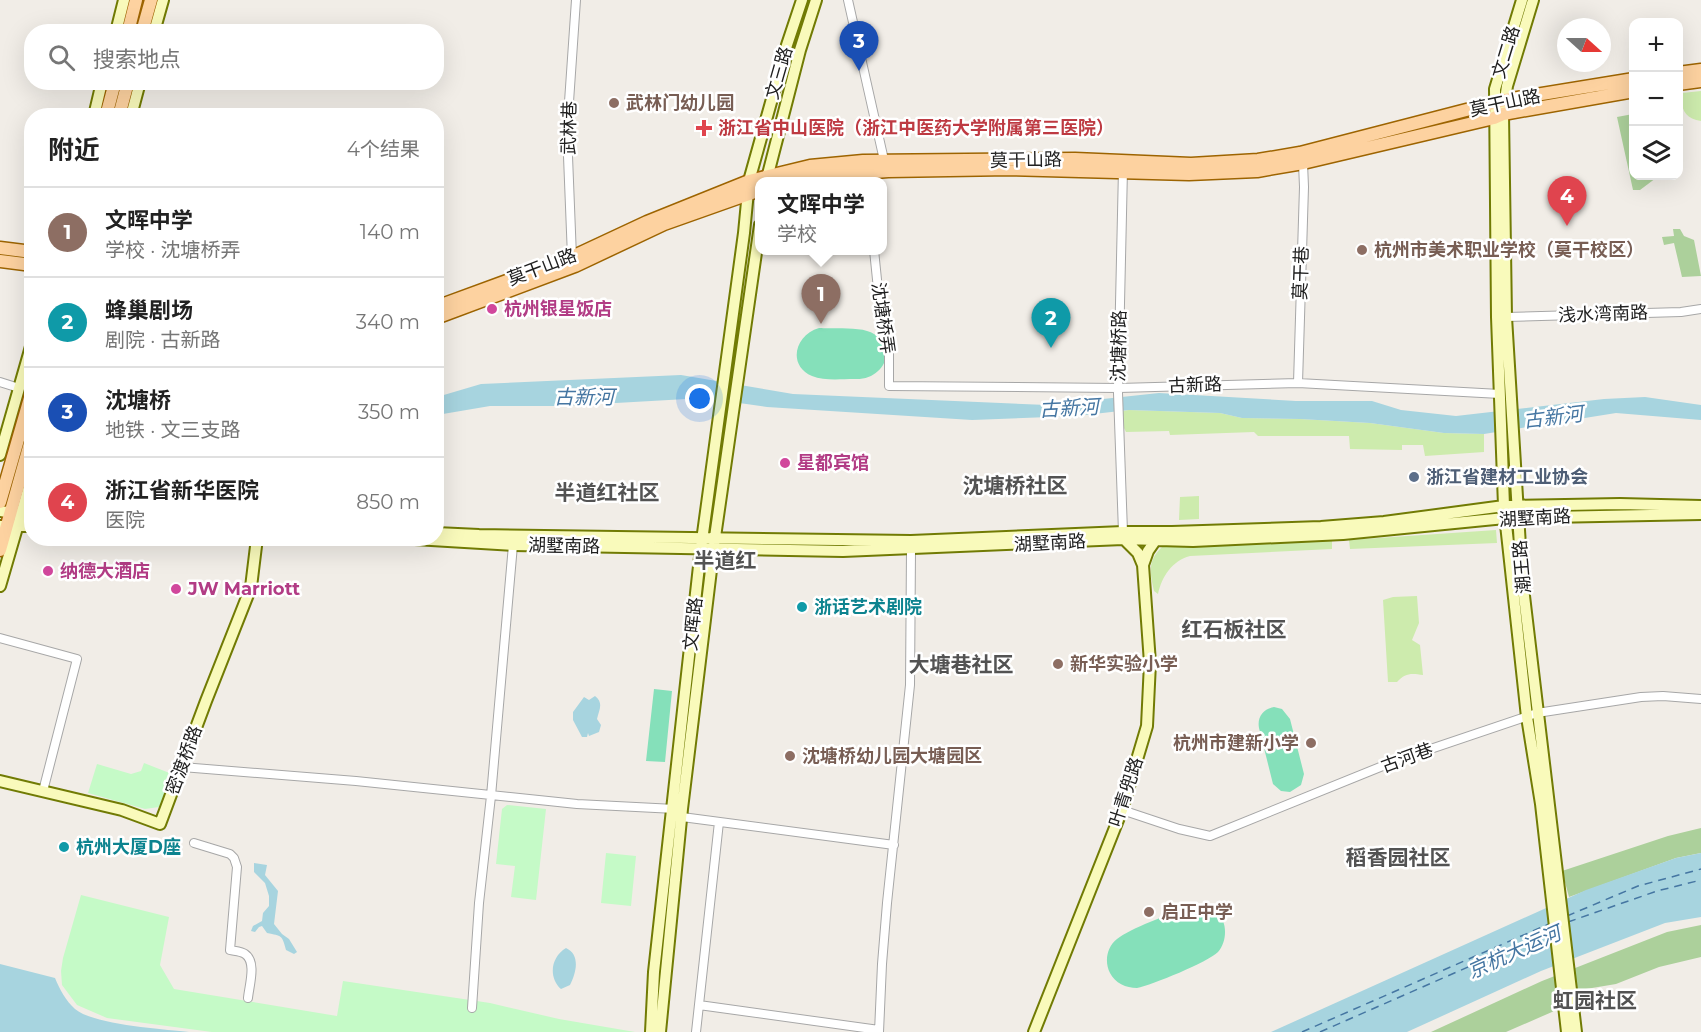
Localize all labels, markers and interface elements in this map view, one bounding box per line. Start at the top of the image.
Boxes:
north arrow [1557,18,1611,72]
map controls [1629,18,1683,180]
button: + [1629,18,1683,72]
pin: 3 [840,22,878,71]
street label: 文二路 [1488,23,1524,81]
search box [24,24,444,90]
icon: search [45,41,78,74]
street label: 文三路 [761,44,797,102]
text: 搜索地点 [93,46,181,73]
button: − [1629,72,1683,126]
street label: 莫干山路 [1467,85,1543,121]
place label: 武林门幼儿园 [626,92,734,114]
marker: 武林门幼儿园 [607,96,621,110]
street label: 武林巷 [558,101,580,155]
place label: 浙江省中山医院（浙江中医药大学附属第三医院） [718,117,1114,139]
marker: 浙江省中山医院（浙江中医药大学附属第三医院） [695,119,713,137]
button: layers [1629,126,1683,180]
text: 附近 [48,134,100,166]
text: 4个结果 [347,137,420,161]
street label: 莫干山路 [990,148,1062,172]
pin: 4 [1548,176,1586,226]
popup [755,177,887,255]
text: 文晖中学 [777,191,865,218]
text: 文晖中学 [105,207,193,234]
text: 1 [64,220,71,244]
text: 140 m [360,220,420,244]
text: 学校 [777,222,817,246]
text: 学校 · 沈塘桥弄 [105,238,241,262]
place label: 杭州市美术职业学校（莫干校区） [1374,239,1644,261]
marker: 杭州市美术职业学校（莫干校区） [1355,243,1369,257]
street label: 莫干山路 [504,244,580,290]
street label: 莫干巷 [1289,246,1313,300]
pin: 1 [802,274,840,324]
street label: 沈塘桥弄 [867,281,899,355]
text: 蜂巢剧场 [105,297,193,324]
place label: 杭州银星饭店 [504,298,612,320]
pin: 2 [1032,298,1070,348]
street label: 浅水湾南路 [1558,301,1648,327]
marker: 杭州银星饭店 [485,302,499,316]
text: 2 [62,310,73,334]
text: 340 m [356,310,420,334]
street label: 沈塘桥路 [1107,310,1131,382]
text: 剧院 · 古新路 [105,328,221,352]
street label: 古新路 [1168,373,1222,397]
your location [685,384,714,413]
water label: 古新河 [554,385,618,409]
text: 沈塘桥 [105,387,171,414]
water label: 古新河 [1038,394,1104,422]
text: 3 [62,400,73,424]
text: 350 m [358,400,420,424]
water label: 古新河 [1522,401,1588,433]
text: 地铁 · 文三支路 [105,418,241,442]
place label: 星都宾馆 [797,452,869,474]
marker: 星都宾馆 [778,456,792,470]
place label: 浙江省建材工业协会 [1426,466,1588,488]
marker: 浙江省建材工业协会 [1407,470,1421,484]
district label: 沈塘桥社区 [963,473,1068,498]
text: 浙江省新华医院 [105,477,259,504]
district label: 半道红社区 [555,480,660,505]
text: 4 [61,490,74,514]
text: 850 m [356,490,420,514]
street label: 湖墅南路 [1498,505,1572,531]
text: 医院 [105,508,145,532]
street label: 湖墅南路 [1013,530,1087,556]
street label: 湖墅南路 [528,534,600,558]
street label: 潮王路 [1509,539,1535,595]
district label: 半道红 [694,548,757,573]
place label: 纳德大酒店 [60,560,150,582]
marker: 纳德大酒店 [41,564,55,578]
place label: JW Marriott [187,578,300,600]
marker: JW Marriott [169,582,183,596]
street label: 文晖路 [679,596,707,652]
place label: 浙话艺术剧院 [814,596,922,618]
marker: 浙话艺术剧院 [795,600,809,614]
district label: 红石板社区 [1182,617,1287,642]
district label: 大塘巷社区 [909,652,1014,677]
place label: 新华实验小学 [1070,653,1178,675]
marker: 新华实验小学 [1051,657,1065,671]
street label: 密渡桥路 [161,722,207,798]
place label: 杭州市建新小学 [1173,732,1299,754]
marker: 杭州市建新小学 [1304,736,1318,750]
street label: 古河巷 [1378,738,1436,778]
place label: 沈塘桥幼儿园大塘园区 [802,745,982,767]
marker: 沈塘桥幼儿园大塘园区 [783,749,797,763]
street label: 叶青兜路 [1104,754,1148,830]
place label: 杭州大厦D座 [76,836,181,858]
marker: 杭州大厦D座 [57,840,71,854]
district label: 稻香园社区 [1346,845,1451,870]
place label: 启正中学 [1161,901,1233,923]
marker: 启正中学 [1142,905,1156,919]
water label: 京杭大运河 [1463,919,1568,983]
district label: 虹园社区 [1553,988,1637,1013]

